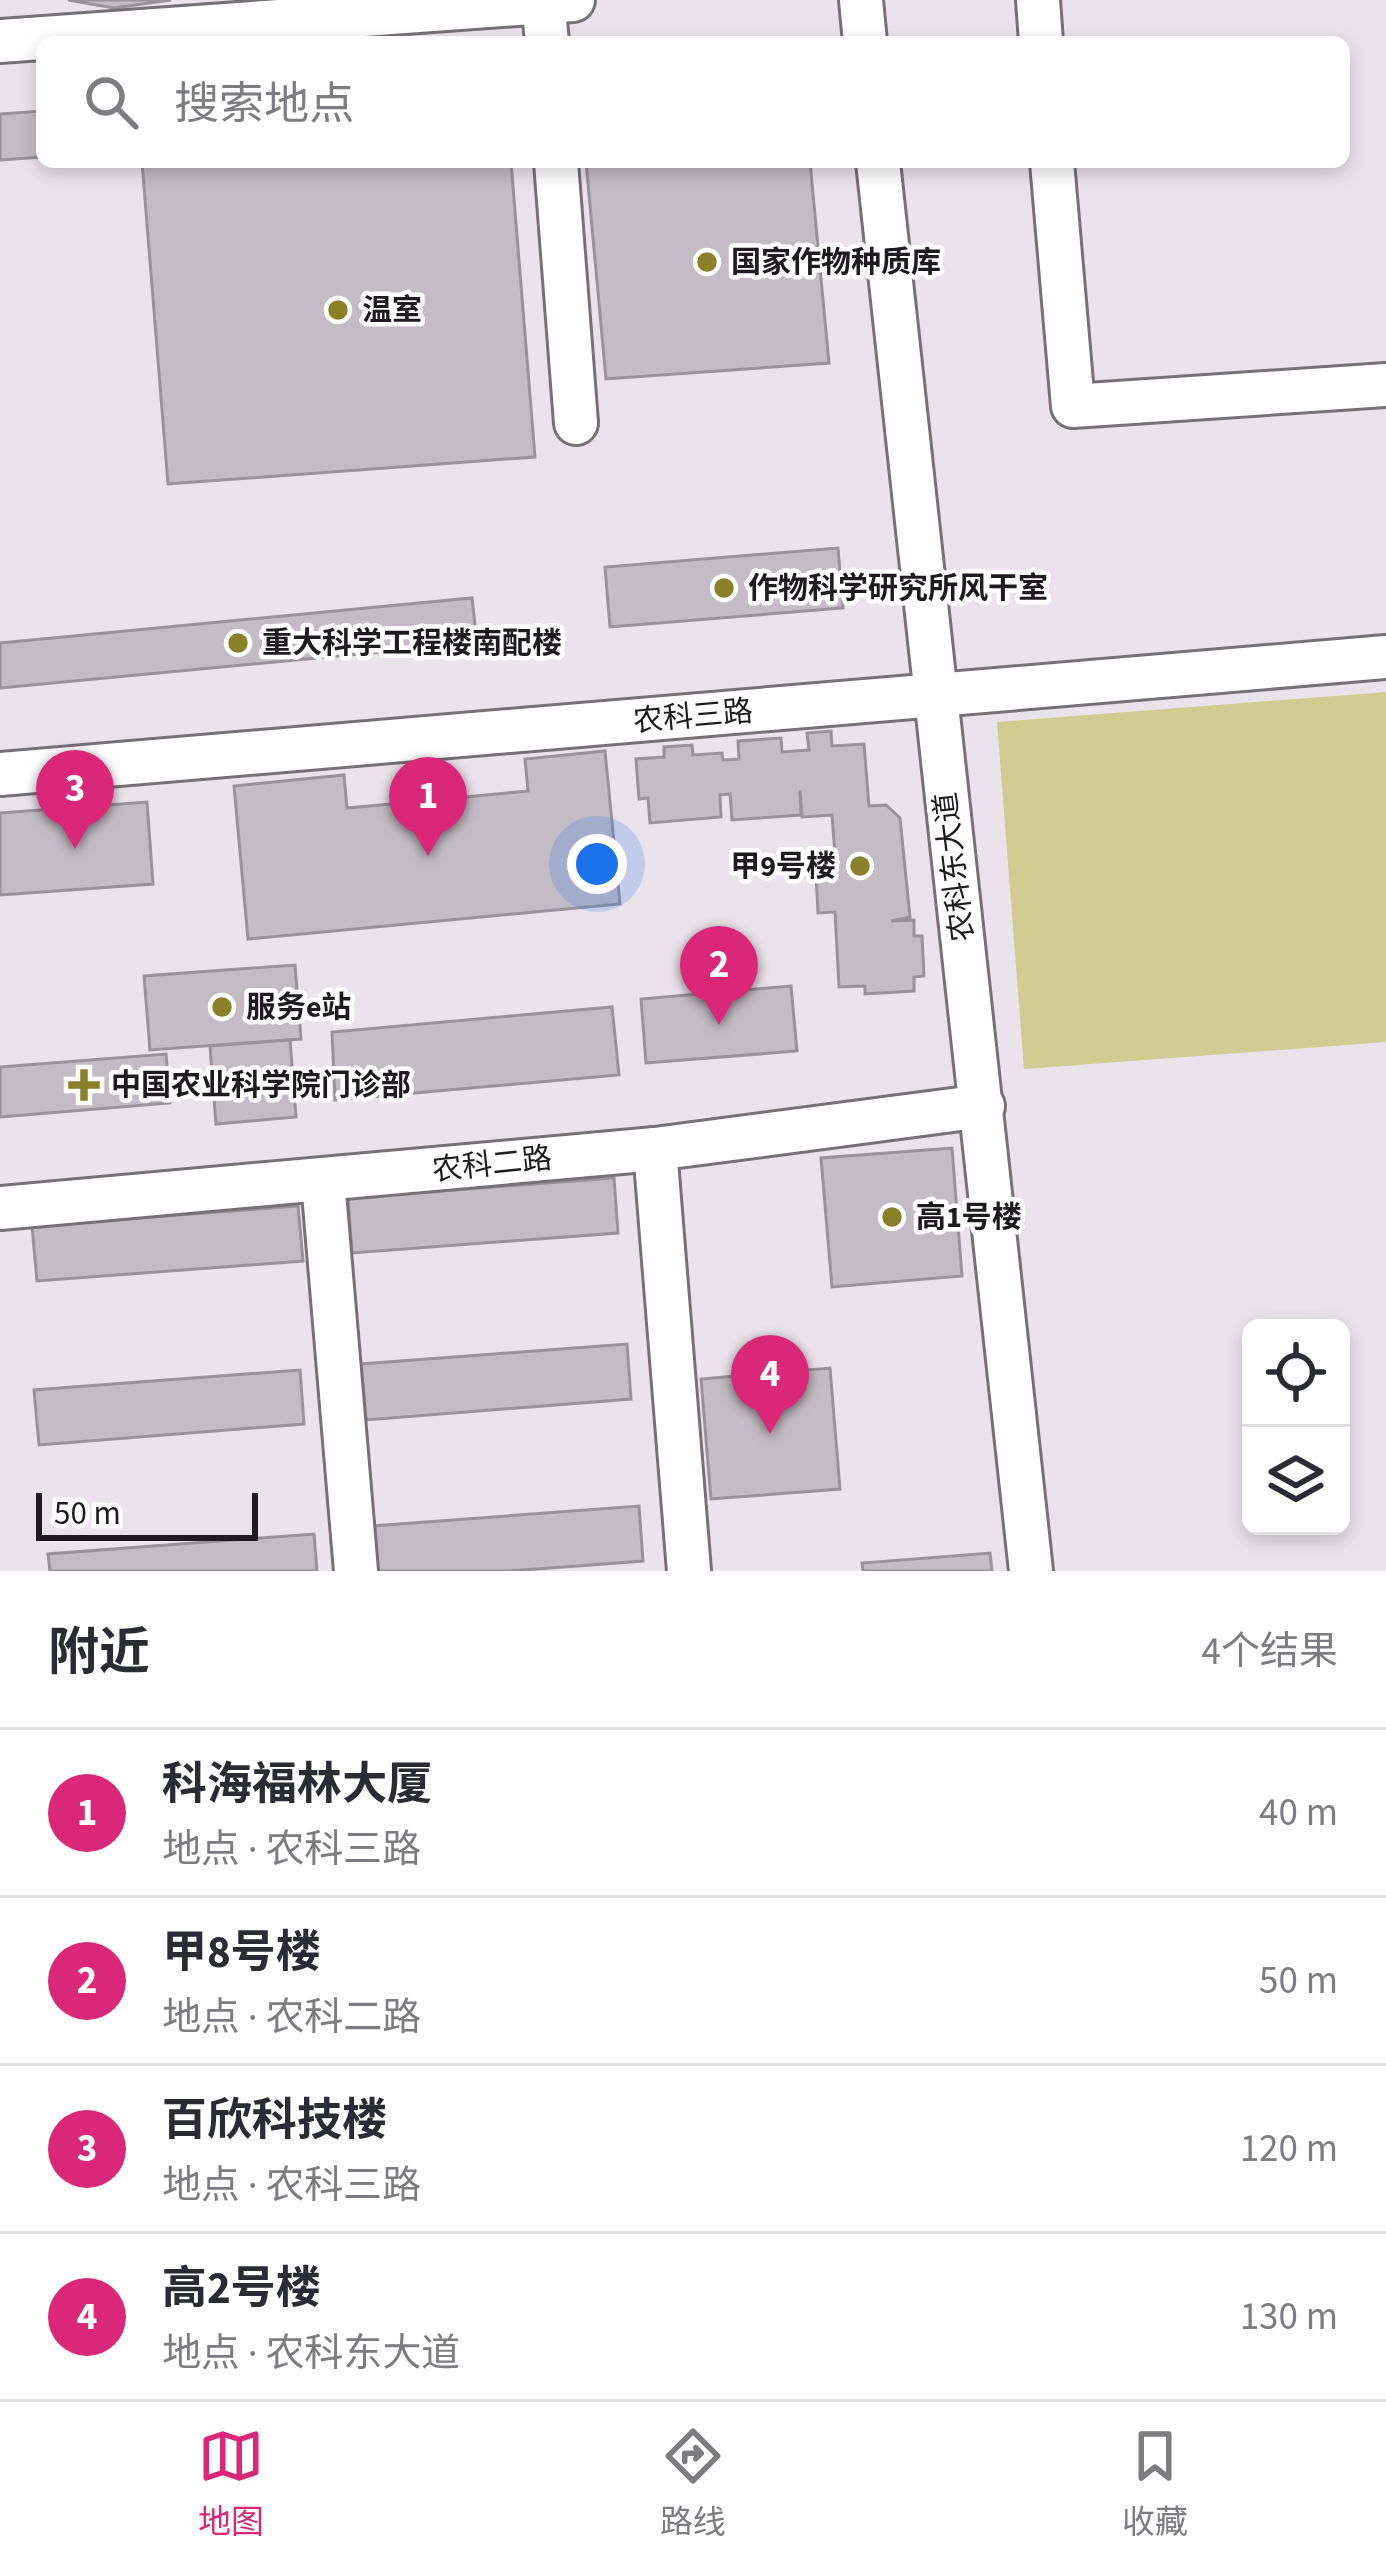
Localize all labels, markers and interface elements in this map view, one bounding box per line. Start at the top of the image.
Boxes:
search box [36,36,1350,168]
icon: search [78,69,144,135]
text: 搜索地点 [174,73,354,137]
place label: 国家作物种质库 [731,241,941,284]
marker: 国家作物种质库 [694,249,720,275]
place label: 温室 [362,289,422,332]
marker: 温室 [325,297,351,323]
place label: 作物科学研究所风干室 [748,567,1048,610]
marker: 作物科学研究所风干室 [711,575,737,601]
place label: 重大科学工程楼南配楼 [262,622,562,665]
marker: 重大科学工程楼南配楼 [225,630,251,656]
street label: 农科三路 [631,690,755,743]
pin: 3 [36,750,114,849]
pin: 1 [389,757,467,856]
street label: 农科东大道 [924,790,985,944]
your location [567,834,627,894]
place label: 甲9号楼 [730,845,836,888]
marker: 甲9号楼 [847,853,873,879]
pin: 2 [680,926,758,1025]
place label: 服务e站 [246,986,352,1029]
marker: 服务e站 [209,994,235,1020]
place label: 中国农业科学院门诊部 [111,1064,411,1107]
marker: 中国农业科学院门诊部 [68,1069,100,1101]
street label: 农科二路 [430,1137,554,1192]
place label: 高1号楼 [916,1196,1022,1239]
marker: 高1号楼 [879,1204,905,1230]
map controls [1242,1319,1350,1535]
button: locate [1242,1319,1350,1427]
pin: 4 [731,1335,809,1434]
button: layers [1242,1427,1350,1535]
scale bar [36,1487,258,1540]
text: 50 m [54,1490,121,1537]
text: 附近 [48,1617,150,1689]
text: 4个结果 [1202,1624,1338,1680]
text: 科海福林大厦 [162,1753,432,1817]
text: 1 [77,1785,97,1841]
text: 40 m [1259,1785,1338,1841]
text: 地点 · 农科三路 [162,1822,421,1878]
text: 甲8号楼 [162,1921,321,1985]
text: 2 [77,1953,97,2009]
text: 50 m [1259,1953,1338,2009]
text: 地点 · 农科二路 [162,1990,421,2046]
text: 百欣科技楼 [162,2089,387,2153]
text: 3 [77,2121,97,2177]
text: 120 m [1240,2121,1338,2177]
text: 地点 · 农科三路 [162,2158,421,2214]
text: 高2号楼 [162,2257,321,2321]
text: 4 [77,2289,97,2345]
text: 130 m [1240,2289,1338,2345]
text: 地点 · 农科东大道 [162,2326,460,2382]
tab: 地图 [198,2423,264,2546]
tab: 路线 [660,2423,726,2546]
tab: 收藏 [1122,2423,1188,2546]

